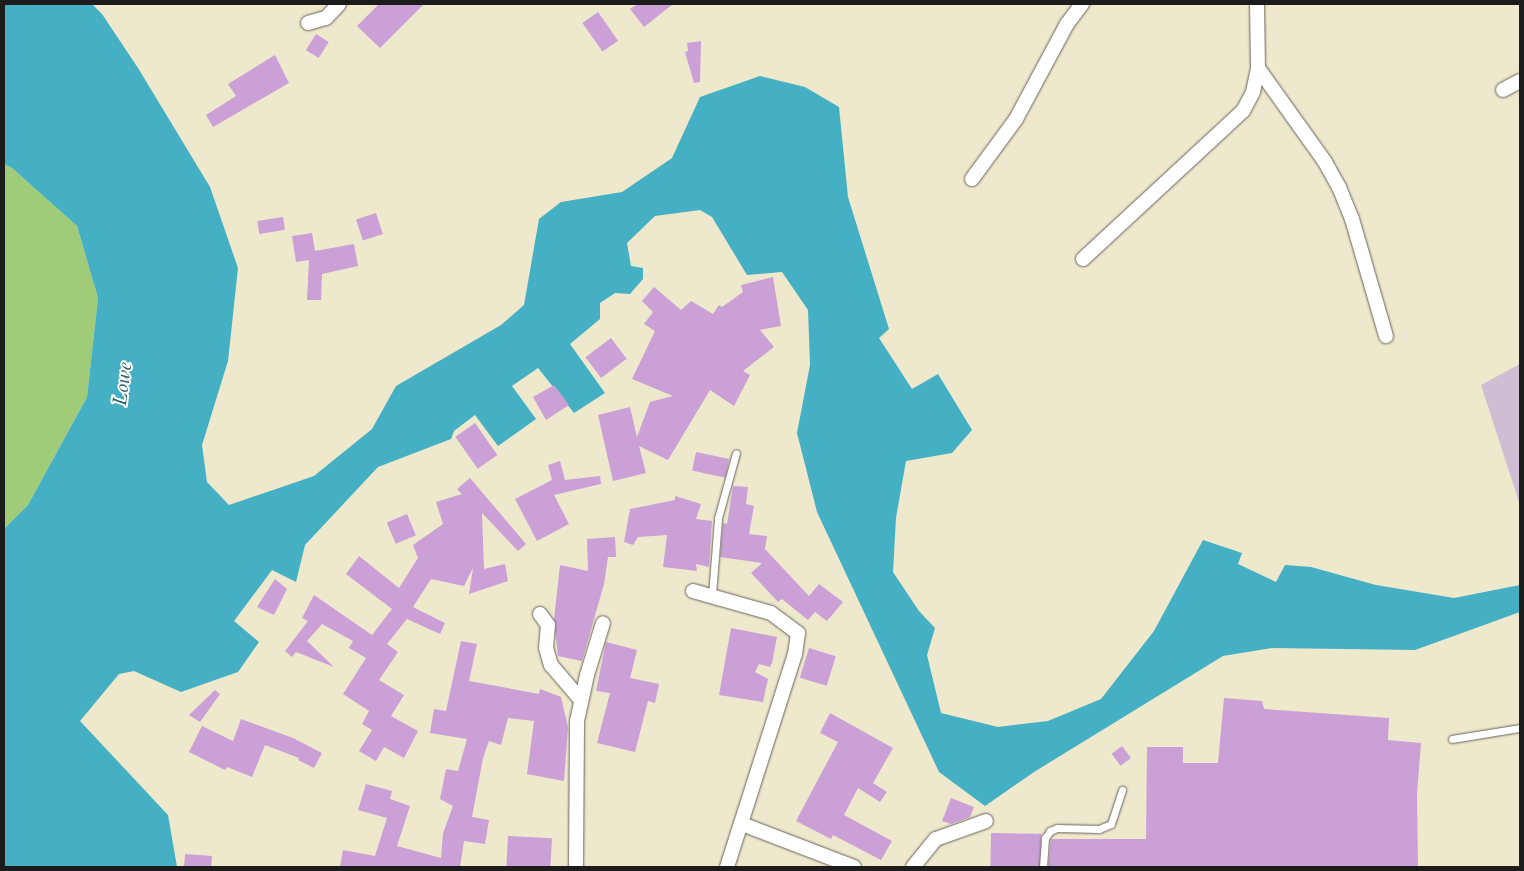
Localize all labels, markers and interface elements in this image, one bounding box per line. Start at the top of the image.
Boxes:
water label: Lowe [107,361,137,407]

